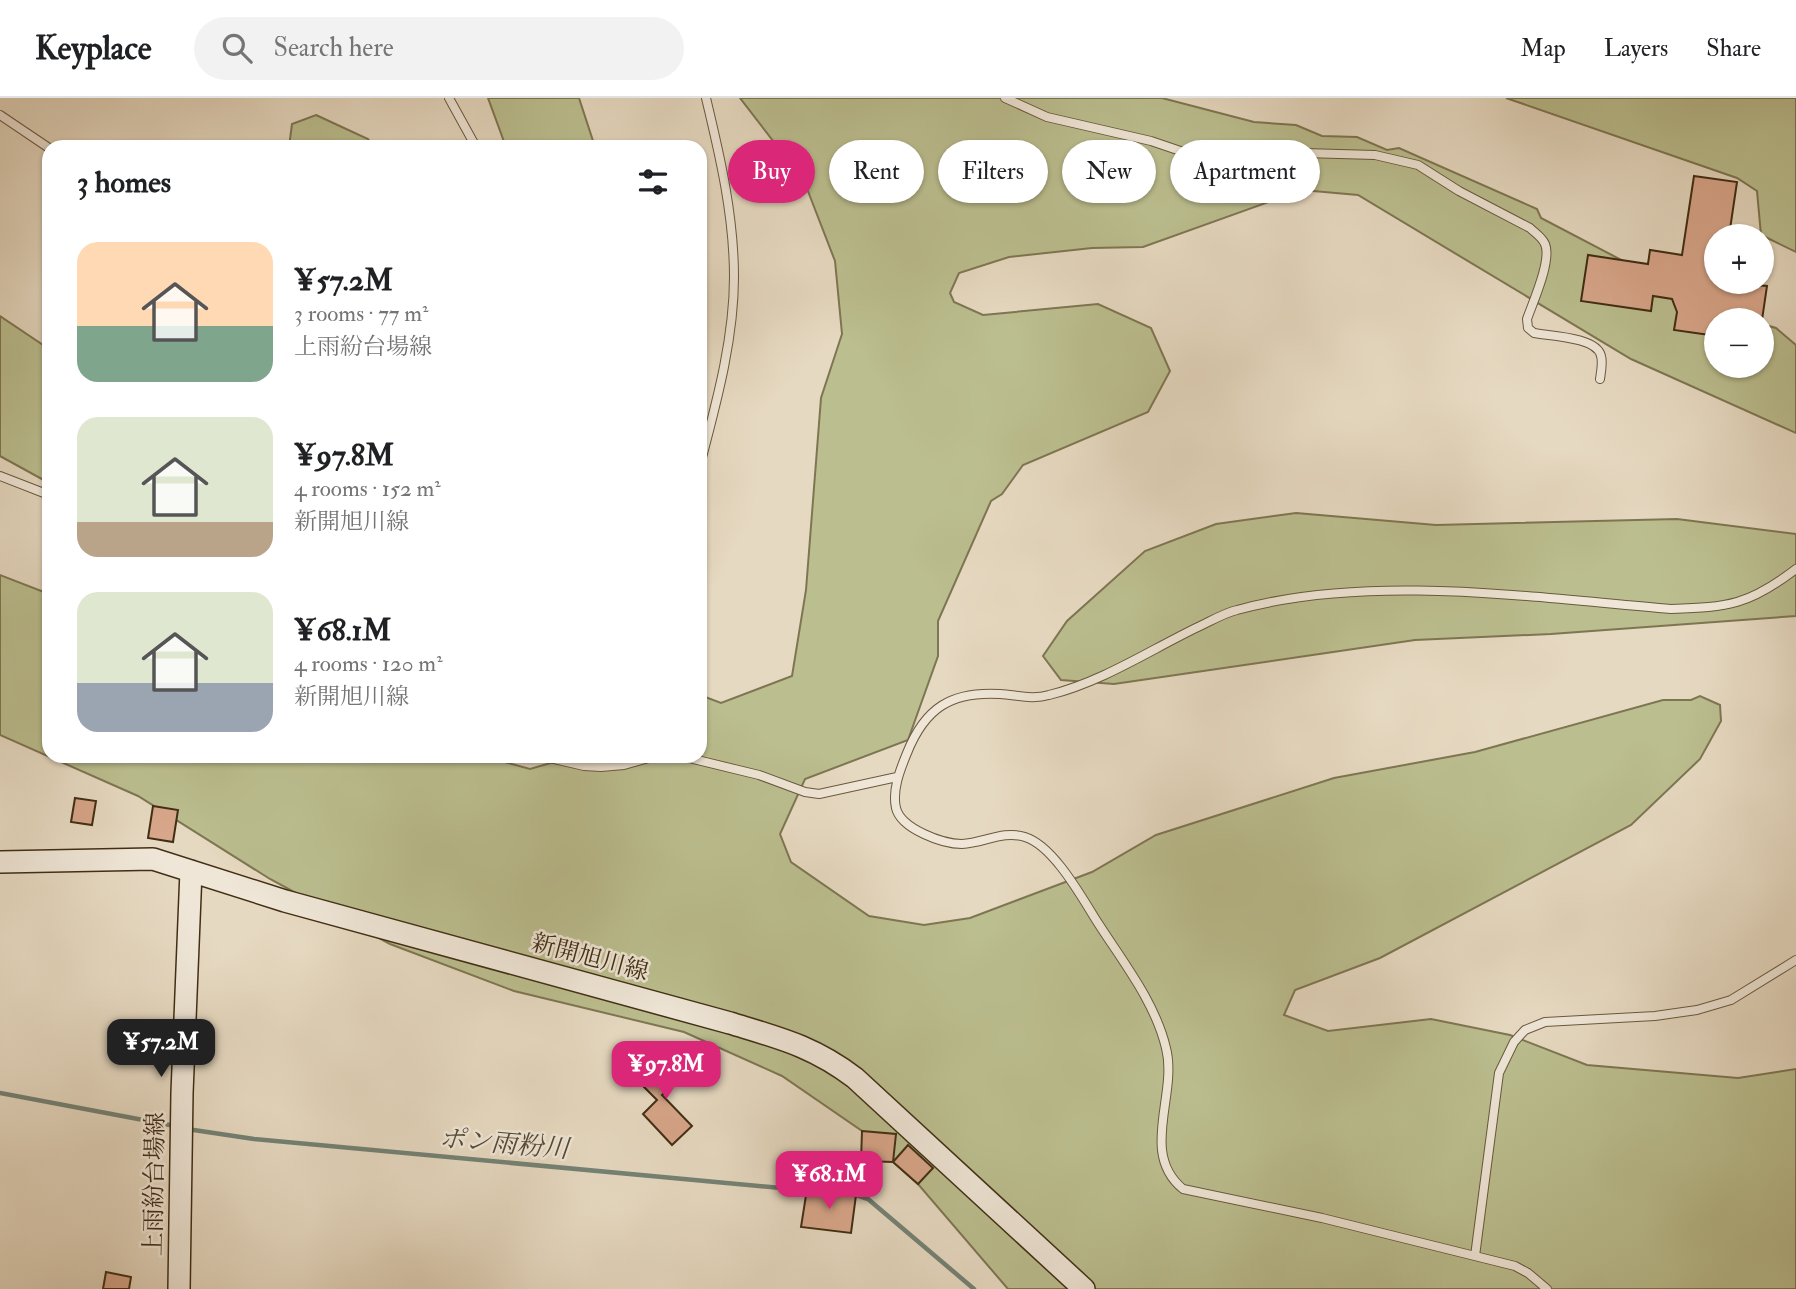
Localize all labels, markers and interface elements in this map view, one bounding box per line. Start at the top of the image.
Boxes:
search box [194,17,684,80]
text: Keyplace [35,28,152,69]
icon: search [218,29,256,67]
text: Search here [274,32,394,64]
text: Map [1521,33,1566,64]
text: Layers [1604,33,1668,64]
text: Share [1706,33,1761,64]
chip: Buy [728,140,815,203]
chip: Rent [829,140,924,203]
chip: Filters [938,140,1048,203]
chip: New [1062,140,1156,203]
chip: Apartment [1170,140,1320,203]
icon: filters [634,163,672,201]
text: 3 homes [77,164,171,201]
map controls [1704,224,1774,378]
button: + [1704,224,1774,294]
text: ¥57.2M [294,262,393,299]
icon: home [133,270,217,354]
text: 3 rooms · 77 m² [294,299,429,328]
button: − [1704,308,1774,378]
text: 上雨紛台場線 [294,332,432,361]
text: ¥97.8M [294,437,394,474]
icon: home [133,445,217,529]
text: 4 rooms · 152 m² [294,474,441,503]
text: 新開旭川線 [294,507,409,536]
text: ¥68.1M [294,612,391,649]
icon: home [133,620,217,704]
text: 4 rooms · 120 m² [294,649,443,678]
text: 新開旭川線 [294,682,409,711]
street label: 新開旭川線 [528,927,652,988]
pin: ¥57.2M [104,1020,218,1079]
text: ¥57.2M [123,1027,199,1056]
pin: ¥97.8M [609,1042,723,1101]
text: ¥97.8M [628,1049,704,1078]
street label: 上雨紛台場線 [138,1112,171,1256]
water label: ポン雨粉川 [438,1122,573,1166]
pin: ¥68.1M [772,1152,886,1211]
text: ¥68.1M [792,1159,866,1188]

